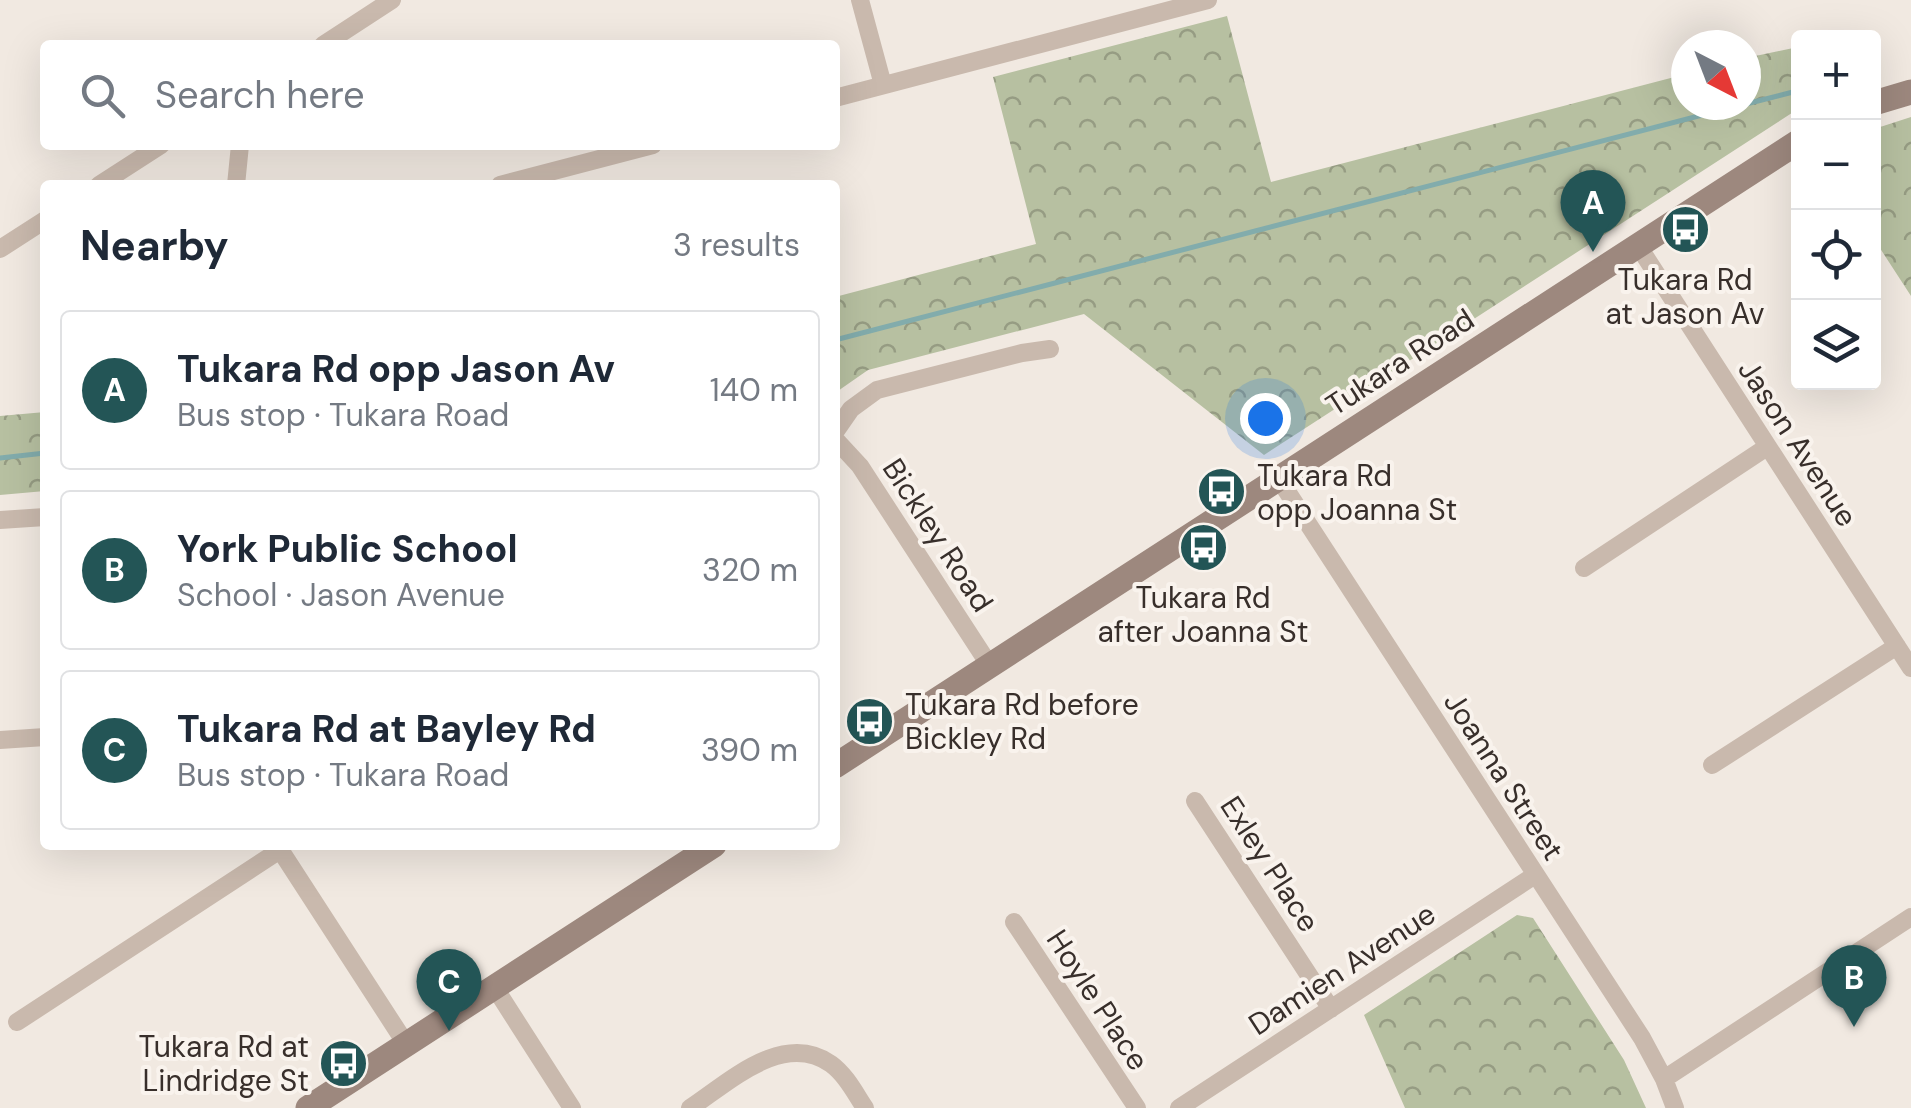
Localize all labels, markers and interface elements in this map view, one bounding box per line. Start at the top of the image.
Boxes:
north arrow [1671,30,1761,120]
map controls [1791,30,1881,390]
button: + [1791,30,1881,120]
search box [40,40,840,150]
icon: search [75,68,130,123]
text: Search here [155,70,365,120]
button: − [1791,120,1881,210]
pin: A [1560,170,1626,252]
bus stop icon: Tukara Rd at Jason Av [1659,204,1711,256]
button: locate [1791,210,1881,300]
text: Nearby [80,218,229,273]
text: 3 results [673,224,800,266]
place label: Tukara Rd at Jason Av [1605,260,1765,333]
street label: Tukara Road [1318,300,1482,424]
button: layers [1791,300,1881,390]
text: Tukara Rd opp Jason Av [177,344,615,394]
street label: Jason Avenue [1730,352,1866,534]
text: A [103,369,126,411]
text: 140 m [710,369,798,411]
your location [1240,393,1291,444]
text: Bus stop · Tukara Road [177,394,509,436]
street label: Bickley Road [874,451,1002,619]
place label: Tukara Rd opp Joanna St [1257,456,1457,529]
bus stop icon: Tukara Rd opp Joanna St [1196,466,1248,518]
bus stop icon: Tukara Rd after Joanna St [1177,522,1229,574]
text: York Public School [177,524,518,574]
text: B [104,549,125,591]
text: 320 m [702,549,798,591]
text: School · Jason Avenue [177,574,505,616]
place label: Tukara Rd after Joanna St [1097,578,1309,651]
street label: Joanna Street [1435,684,1573,868]
place label: Tukara Rd before Bickley Rd [905,685,1139,758]
bus stop icon: Tukara Rd before Bickley Rd [844,695,896,747]
text: Tukara Rd at Bayley Rd [177,704,596,754]
text: C [103,729,126,771]
text: 390 m [701,729,798,771]
text: Bus stop · Tukara Road [177,754,509,796]
street label: Exley Place [1212,789,1328,939]
street label: Damien Avenue [1241,894,1443,1044]
street label: Hoyle Place [1038,922,1158,1078]
pin: B [1822,944,1886,1027]
pin: C [416,948,482,1031]
place label: Tukara Rd at Lindridge St [138,1027,309,1100]
bus stop icon: Tukara Rd at Lindridge St [318,1037,370,1089]

